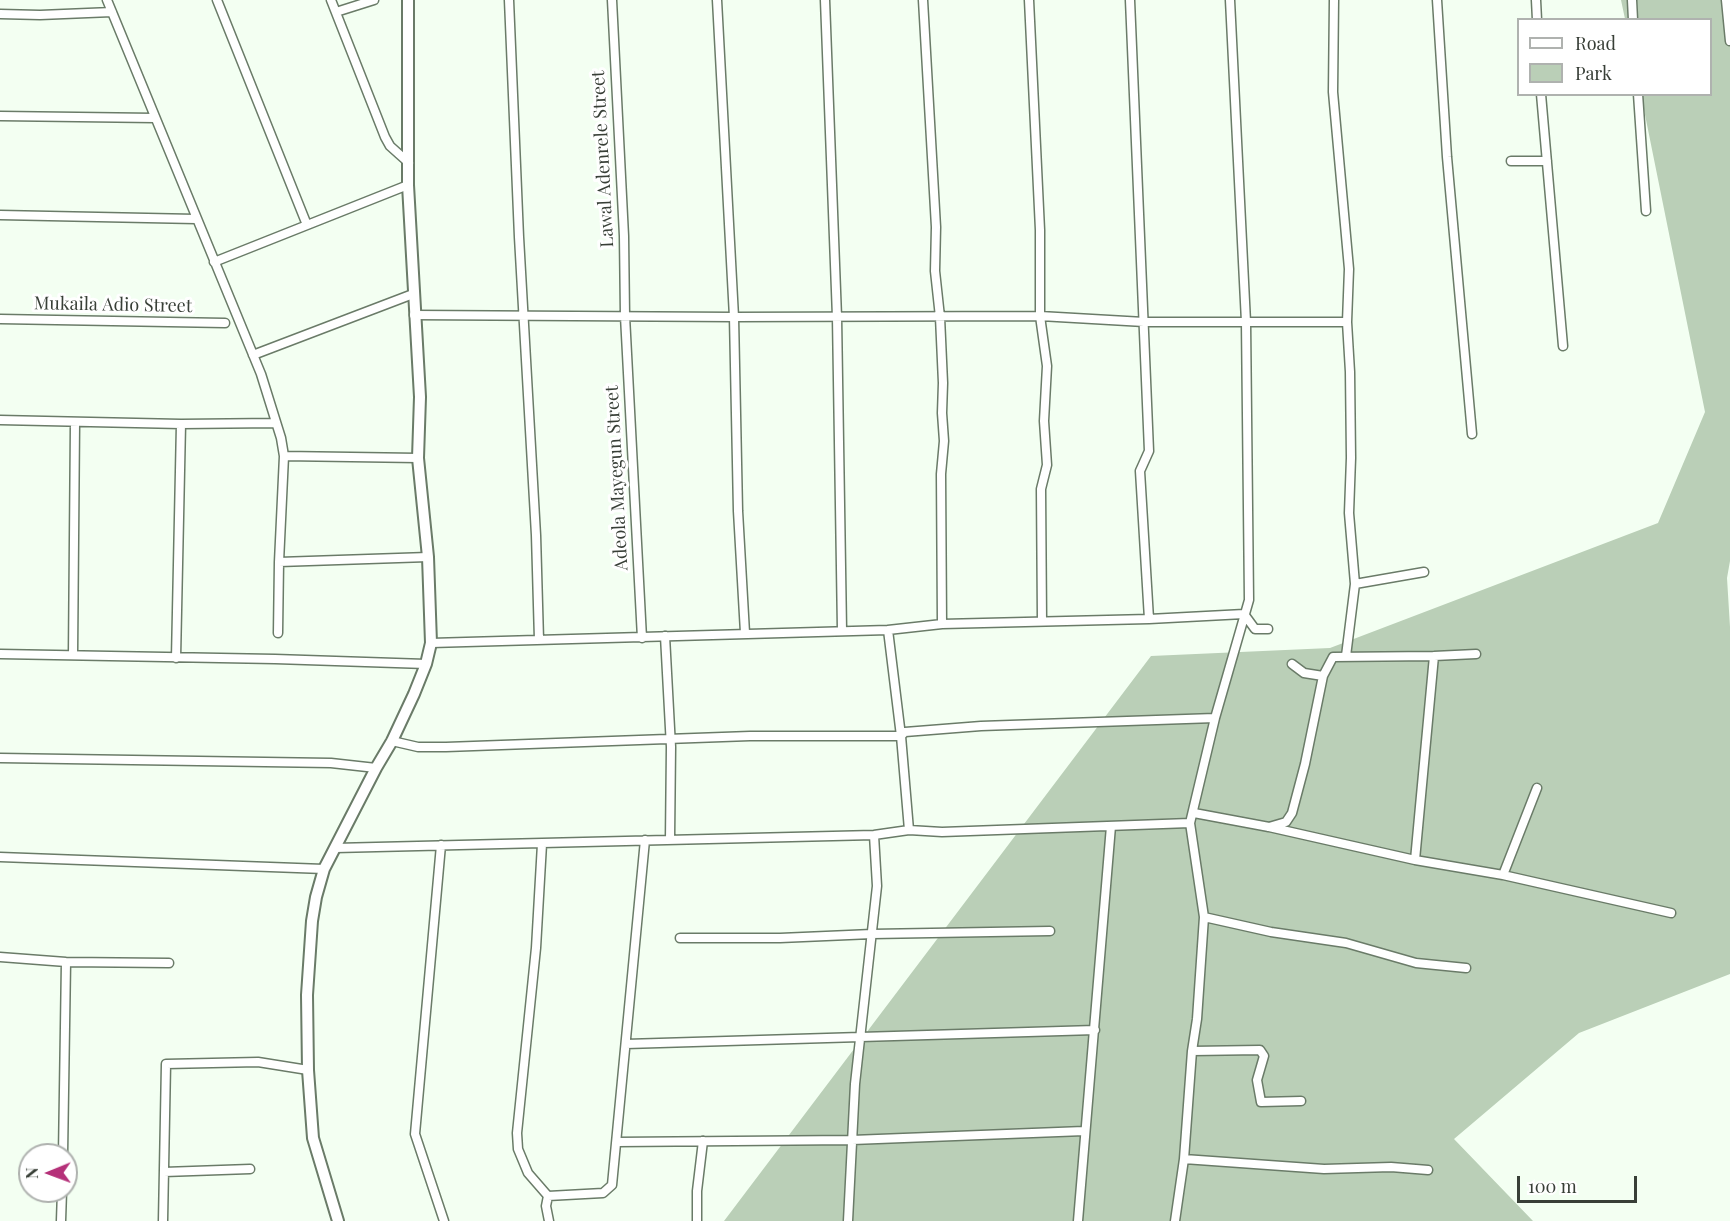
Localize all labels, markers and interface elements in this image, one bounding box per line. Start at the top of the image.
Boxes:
legend [1517,18,1712,96]
text: Road [1575,31,1616,55]
text: Park [1575,61,1612,85]
street label: Lawal Adenrele Street [588,70,618,248]
street label: Mukaila Adio Street [34,293,192,317]
street label: Adeola Mayegun Street [601,385,633,571]
north arrow [18,1143,78,1203]
scale bar [1520,1164,1640,1202]
text: N [21,1167,42,1179]
text: 100 m [1528,1174,1577,1198]

